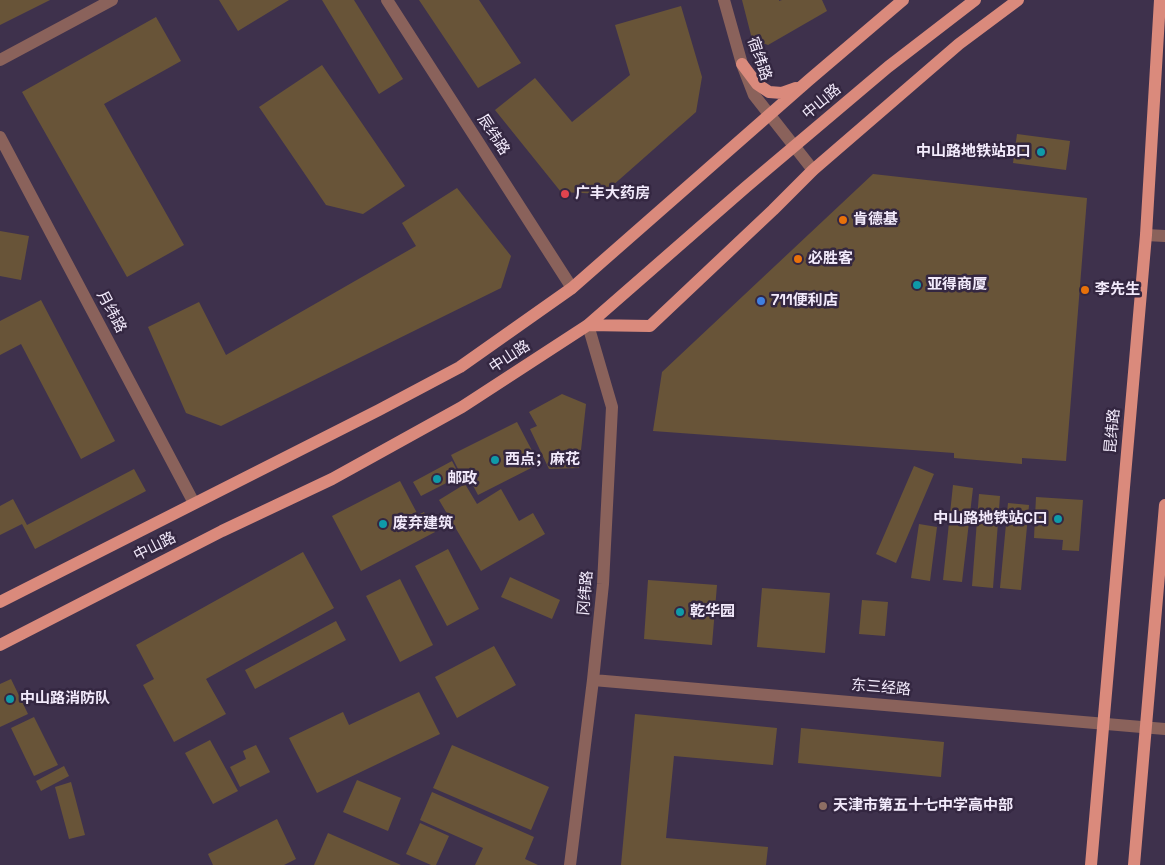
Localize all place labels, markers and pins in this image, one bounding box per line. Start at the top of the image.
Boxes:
place label: 中山路地铁站B口 [916,143,1031,161]
marker: 中山路地铁站B口 [1035,146,1047,158]
place label: 广丰大药房 [575,185,650,203]
marker: 广丰大药房 [559,188,571,200]
place label: 肯德基 [853,211,898,229]
marker: 肯德基 [837,214,849,226]
place label: 必胜客 [808,250,853,268]
marker: 必胜客 [792,253,804,265]
place label: 亚得商厦 [927,276,987,294]
marker: 亚得商厦 [911,279,923,291]
place label: 李先生 [1095,281,1140,299]
marker: 李先生 [1079,284,1091,296]
place label: 711便利店 [771,292,838,310]
marker: 711便利店 [755,295,767,307]
place label: 西点；麻花 [505,451,580,469]
marker: 西点；麻花 [489,454,501,466]
place label: 邮政 [447,470,477,488]
marker: 邮政 [431,473,443,485]
place label: 中山路地铁站C口 [933,510,1048,528]
marker: 中山路地铁站C口 [1052,513,1064,525]
place label: 废弃建筑 [393,515,453,533]
marker: 废弃建筑 [377,518,389,530]
place label: 乾华园 [690,603,735,621]
marker: 乾华园 [674,606,686,618]
place label: 中山路消防队 [20,690,110,708]
marker: 中山路消防队 [4,693,16,705]
place label: 天津市第五十七中学高中部 [833,797,1013,815]
marker: 天津市第五十七中学高中部 [817,800,829,812]

